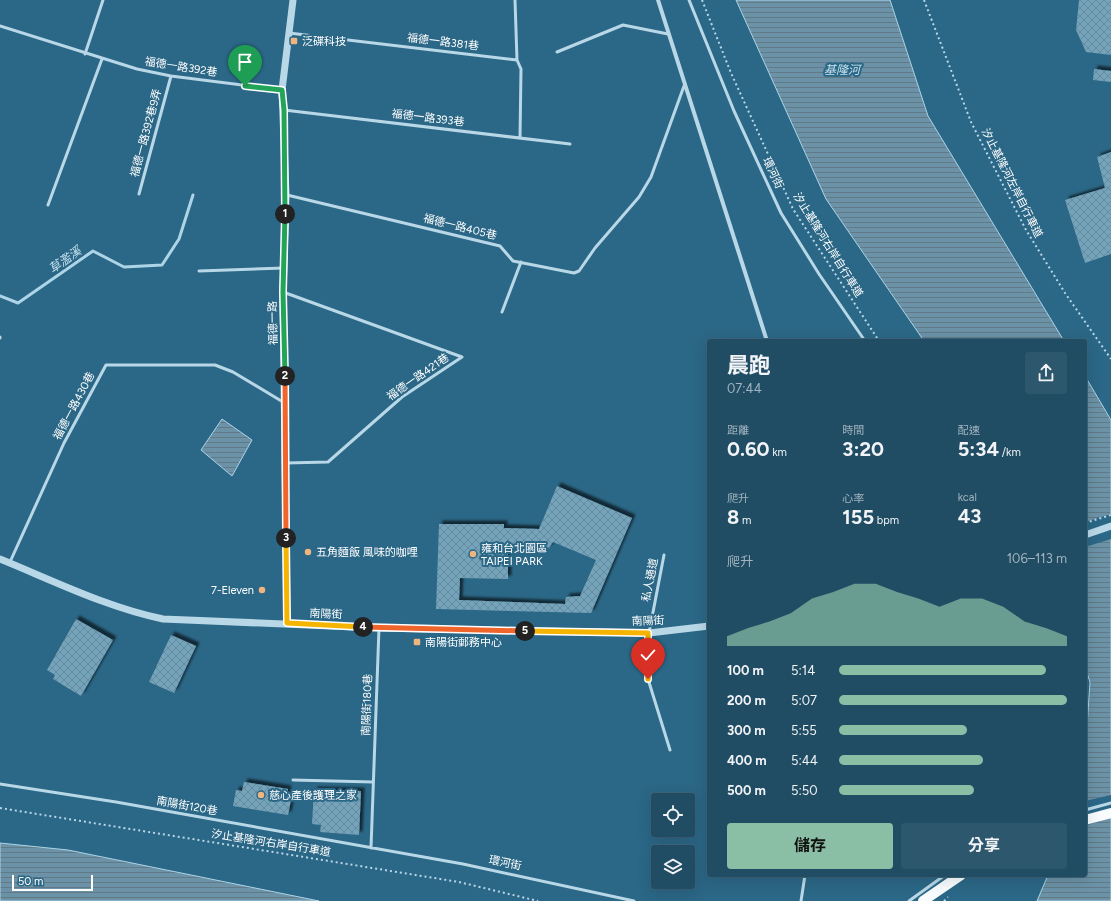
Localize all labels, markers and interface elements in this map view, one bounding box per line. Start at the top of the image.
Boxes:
street label: 福德一路381巷 [406,31,480,53]
place label: 泛碟科技 [302,35,346,48]
marker: 泛碟科技 [289,36,299,46]
pin [228,45,262,86]
icon: arrive [234,51,256,73]
street label: 福德一路392巷 [144,55,218,79]
water label: 基隆河 [824,63,862,77]
street label: 福德一路392巷9弄 [128,88,164,178]
street label: 福德一路393巷 [391,107,465,129]
street label: 汐止基隆河左岸自行車道 [979,126,1045,240]
street label: 環河街 [760,155,786,191]
street label: 汐止基隆河右岸自行車道 [790,190,866,300]
pin: 1 [275,204,295,224]
text: 1 [283,207,287,220]
street label: 福德一路405巷 [422,212,498,242]
water label: 草濫溪 [46,243,85,276]
street label: 福德一路 [266,301,280,345]
street label: 福德一路421巷 [385,351,451,403]
text: 晨跑 [727,352,771,379]
button: share [1025,352,1067,394]
pin: 2 [275,366,295,386]
text: 2 [282,369,288,382]
street label: 福德一路430巷 [51,370,97,442]
text: 07:44 [727,381,762,396]
text: 距離 [727,424,749,437]
text: 時間 [842,424,864,437]
text: 配速 [958,424,980,437]
text: 0.60 [727,437,769,461]
text: 3:20 [842,437,884,461]
text: 5:34 [958,437,999,461]
text: km [769,446,787,459]
text: /km [999,446,1021,459]
text: kcal [958,491,977,504]
text: 爬升 [727,492,749,505]
text: 心率 [842,492,864,505]
text: 43 [958,504,981,528]
text: 8 [727,505,739,529]
text: 155 [842,505,874,529]
text: m [739,514,751,527]
text: bpm [874,514,899,527]
pin: 3 [276,528,296,548]
text: 3 [283,531,289,544]
place label: 雍和台北園區 TAIPEI PARK [481,542,547,568]
place label: 五角麵飯 風味的咖哩 [316,546,418,559]
marker: 五角麵飯 風味的咖哩 [303,547,313,557]
marker: 雍和台北園區 TAIPEI PARK [468,549,478,559]
text: 106–113 m [1007,551,1067,566]
text: 爬升 [727,554,753,569]
street label: 私人通道 [639,557,661,603]
place label: 7-Eleven [211,584,254,597]
marker: 7-Eleven [257,585,267,595]
street label: 南陽街 [309,607,343,621]
street label: 南陽街 [631,614,665,628]
pin: 4 [353,617,373,637]
text: 4 [360,620,366,633]
pin: 5 [515,621,535,641]
text: 5 [522,624,528,637]
place label: 南陽街郵務中心 [425,636,502,649]
marker: 南陽街郵務中心 [412,637,422,647]
pin [631,638,665,679]
icon: check [637,644,659,666]
text: 100 m [727,663,764,678]
text: 5:14 [791,663,815,678]
street label: 南陽街180巷 [359,674,375,736]
text: 200 m [727,693,766,708]
text: 5:07 [791,693,817,708]
text: 300 m [727,723,766,738]
text: 5:55 [791,723,817,738]
text: 400 m [727,753,767,768]
text: 5:44 [791,753,818,768]
text: 500 m [727,783,766,798]
text: 5:50 [791,783,818,798]
place label: 慈心產後護理之家 [269,789,357,802]
marker: 慈心產後護理之家 [256,790,266,800]
map controls [651,793,695,889]
button: locate [651,793,695,837]
street label: 南陽街120巷 [155,794,219,818]
button: 儲存 [727,823,893,869]
button: 分享 [901,823,1067,869]
street label: 汐止基隆河右岸自行車道 [210,827,332,859]
button: layers [651,845,695,889]
street label: 環河街 [488,853,522,873]
scale bar [12,873,93,892]
text: 50 m [18,875,43,888]

